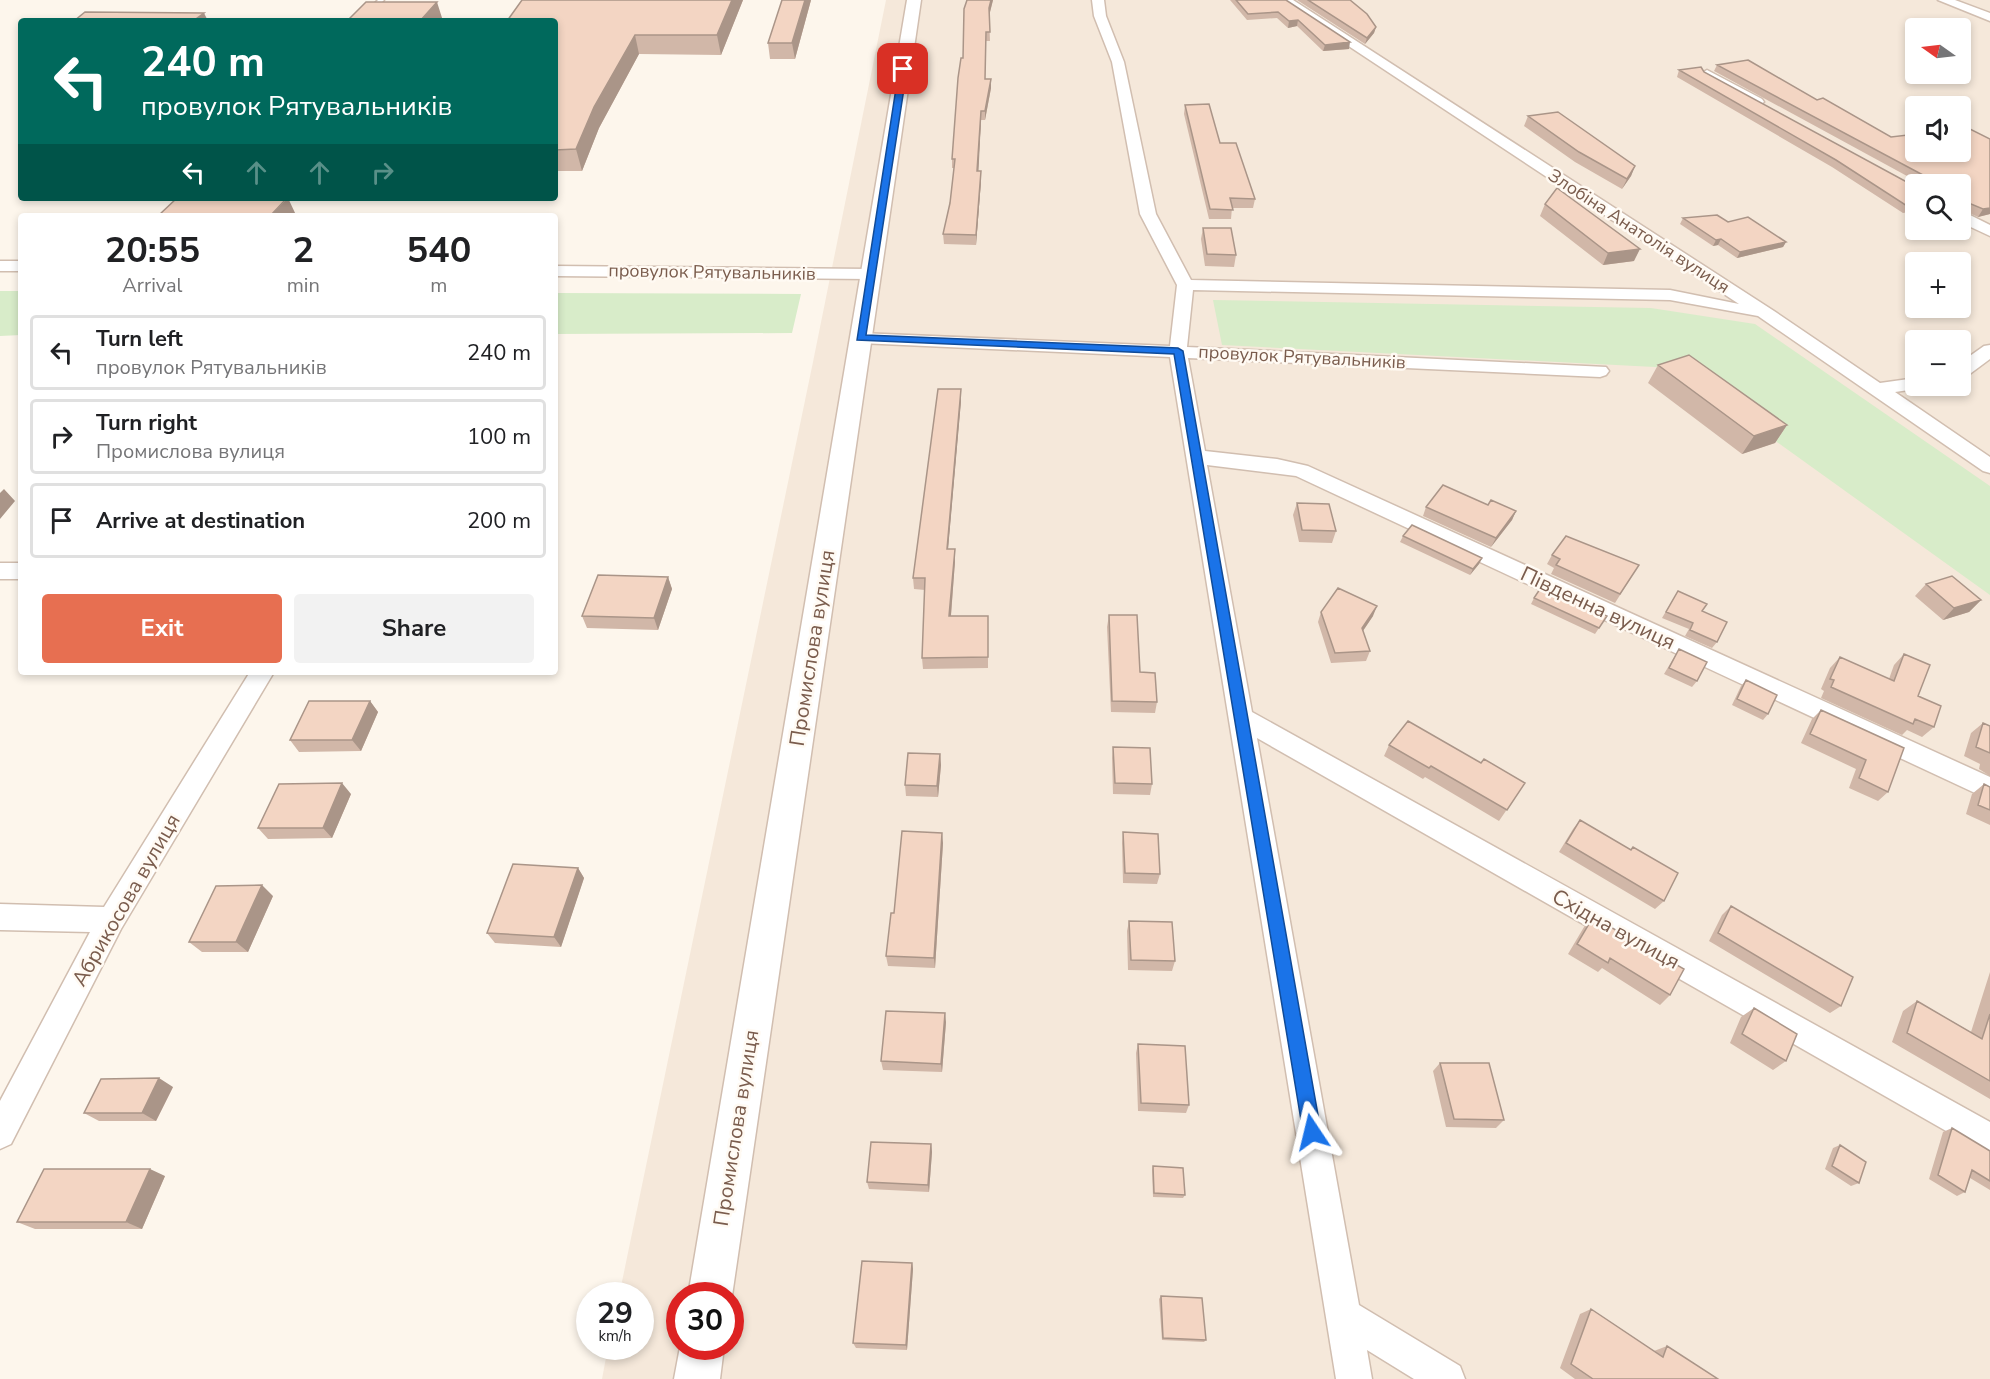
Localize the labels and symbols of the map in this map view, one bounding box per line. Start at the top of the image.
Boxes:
north arrow [1905,18,1971,84]
pin [877,43,928,94]
street label: Злобіна Анатолія вулиця [1544,163,1734,299]
street label: провулок Рятувальників [608,258,816,286]
street label: провулок Рятувальників [1198,340,1406,374]
street label: Промислова вулиця [783,548,841,748]
street label: Південна вулиця [1516,560,1680,656]
street label: Абрикосова вулиця [65,809,187,991]
street label: Східна вулиця [1547,882,1685,976]
street label: Промислова вулиця [707,1028,765,1228]
position arrow [1280,1100,1344,1164]
speed limit sign: 30 [666,1282,744,1360]

